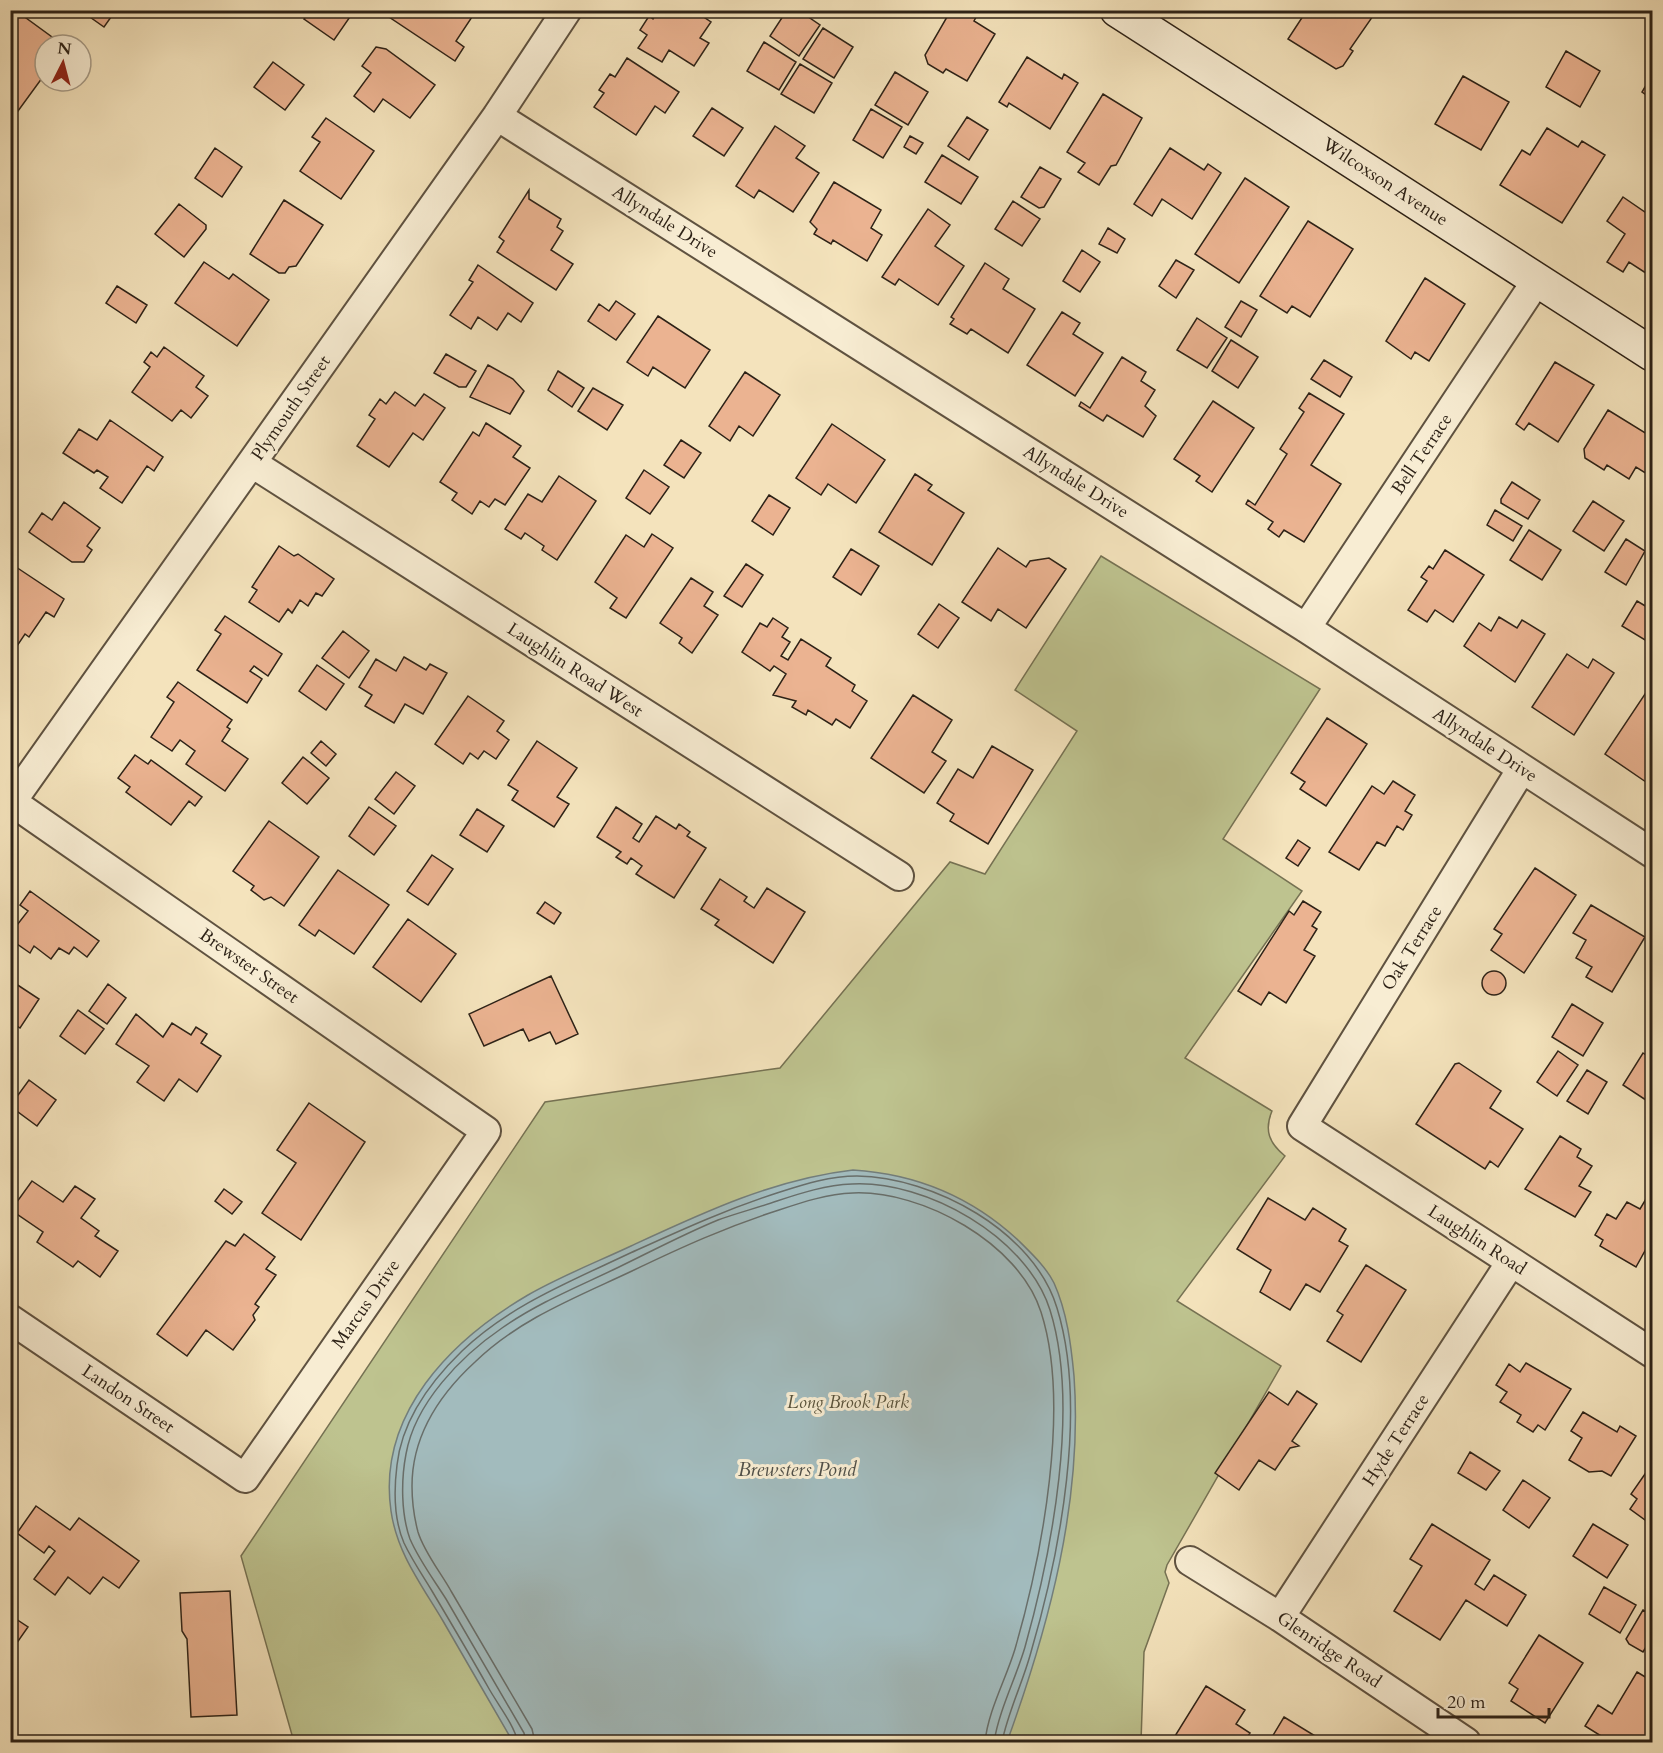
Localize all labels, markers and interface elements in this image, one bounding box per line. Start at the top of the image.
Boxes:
north arrow [33,33,93,93]
text: N [56,37,73,61]
street label: Wilcoxson Avenue [1316,131,1453,232]
street label: Allyndale Drive [607,180,723,264]
street label: Plymouth Street [245,350,337,466]
street label: Bell Terrace [1386,408,1458,500]
street label: Allyndale Drive [1018,440,1134,524]
street label: Laughlin Road West [502,617,648,724]
street label: Allyndale Drive [1428,702,1542,788]
street label: Oak Terrace [1376,900,1448,996]
street label: Brewster Street [194,922,304,1010]
street label: Laughlin Road [1423,1199,1531,1281]
street label: Marcus Drive [326,1254,406,1354]
street label: Landon Street [77,1359,179,1439]
street label: Hyde Terrace [1357,1389,1435,1491]
park label: Long Brook Park [787,1390,909,1415]
water label: Brewsters Pond [738,1456,858,1483]
street label: Glenridge Road [1272,1606,1387,1694]
scale bar [1438,1681,1549,1719]
text: 20 m [1447,1690,1486,1715]

